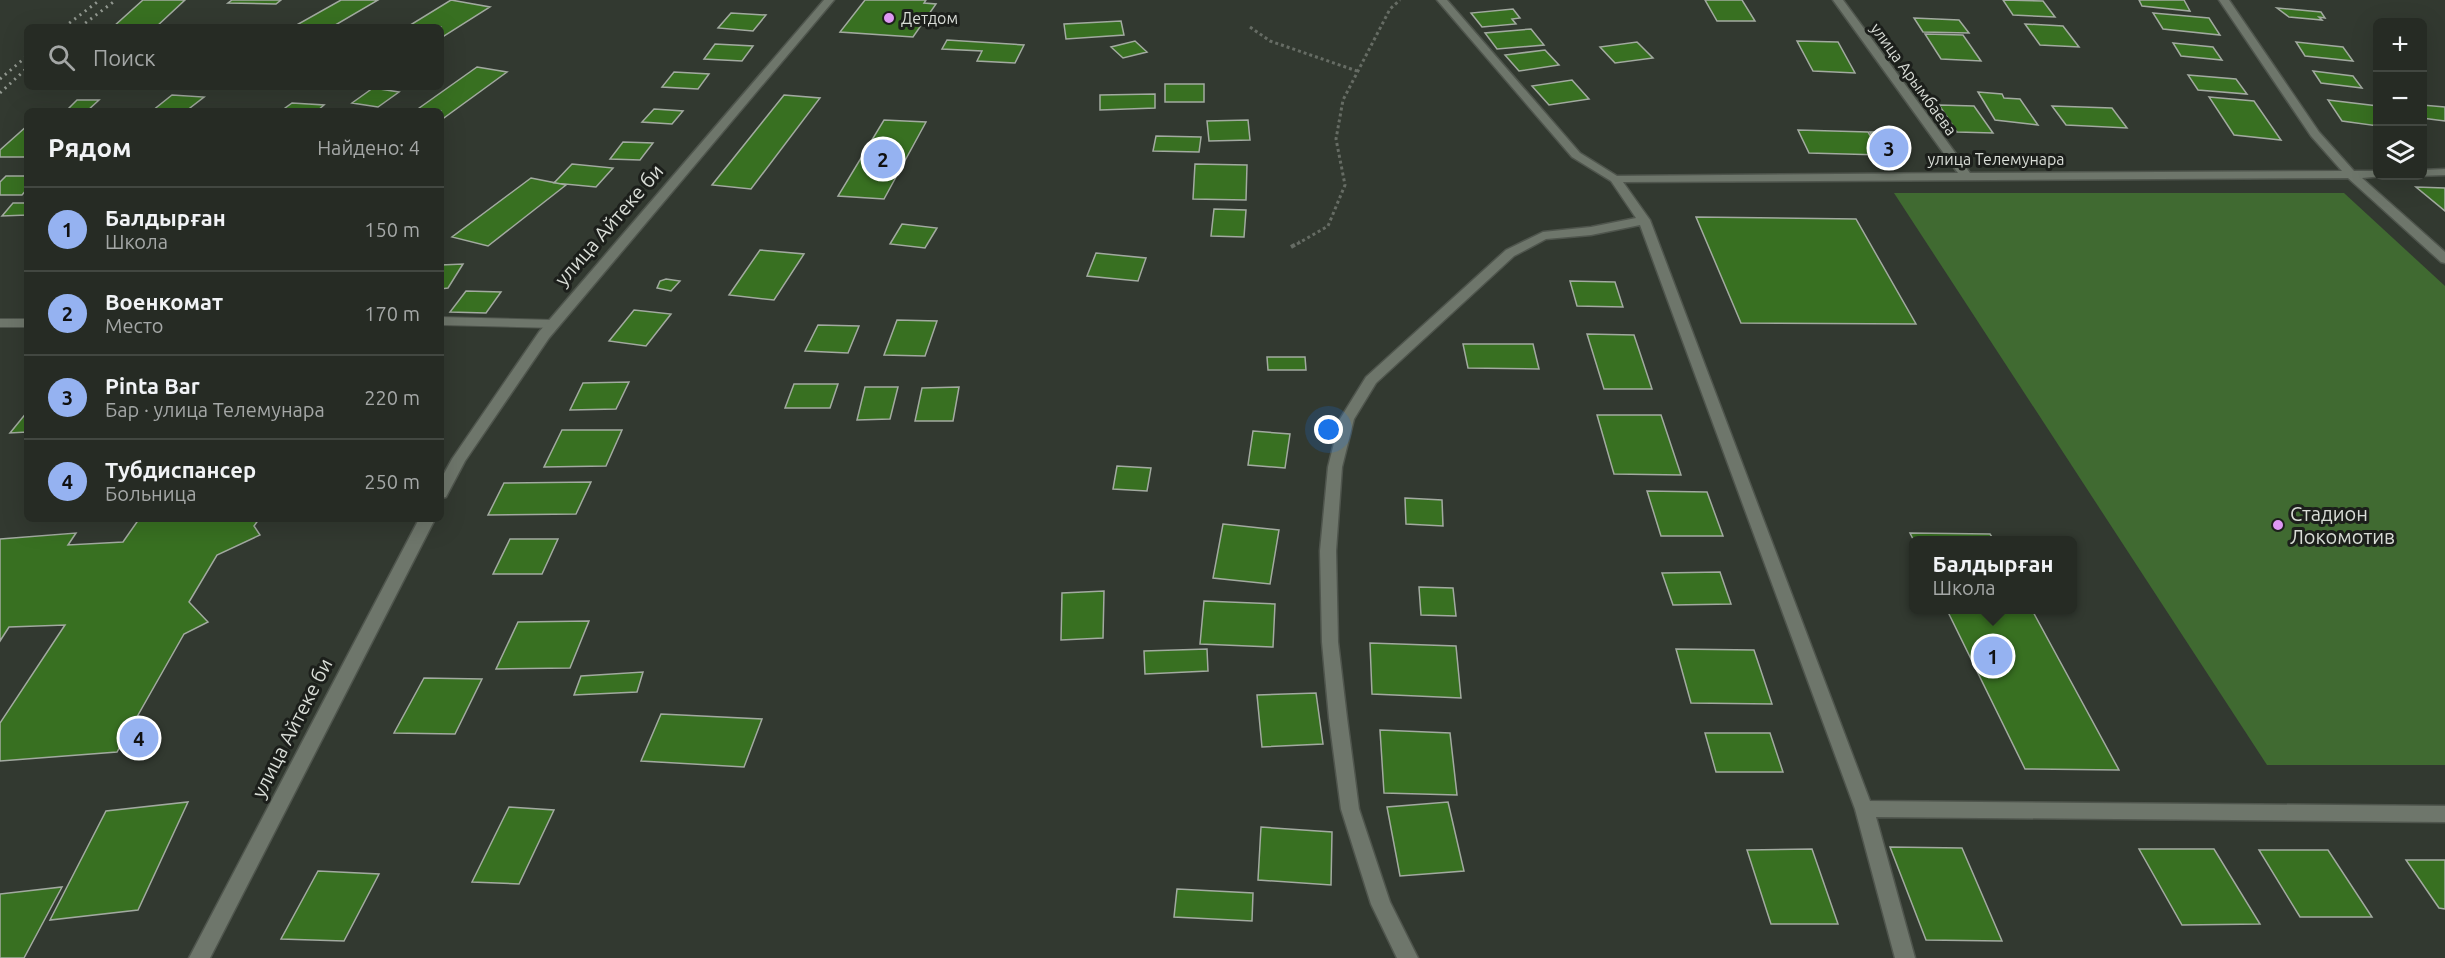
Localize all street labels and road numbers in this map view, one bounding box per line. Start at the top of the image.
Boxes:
street label: улица Арымбаева [1867,19,1961,139]
street label: улица Телемунара [1927,150,2065,168]
street label: улица Айтеке би [550,159,668,290]
street label: улица Айтеке би [247,654,337,801]

